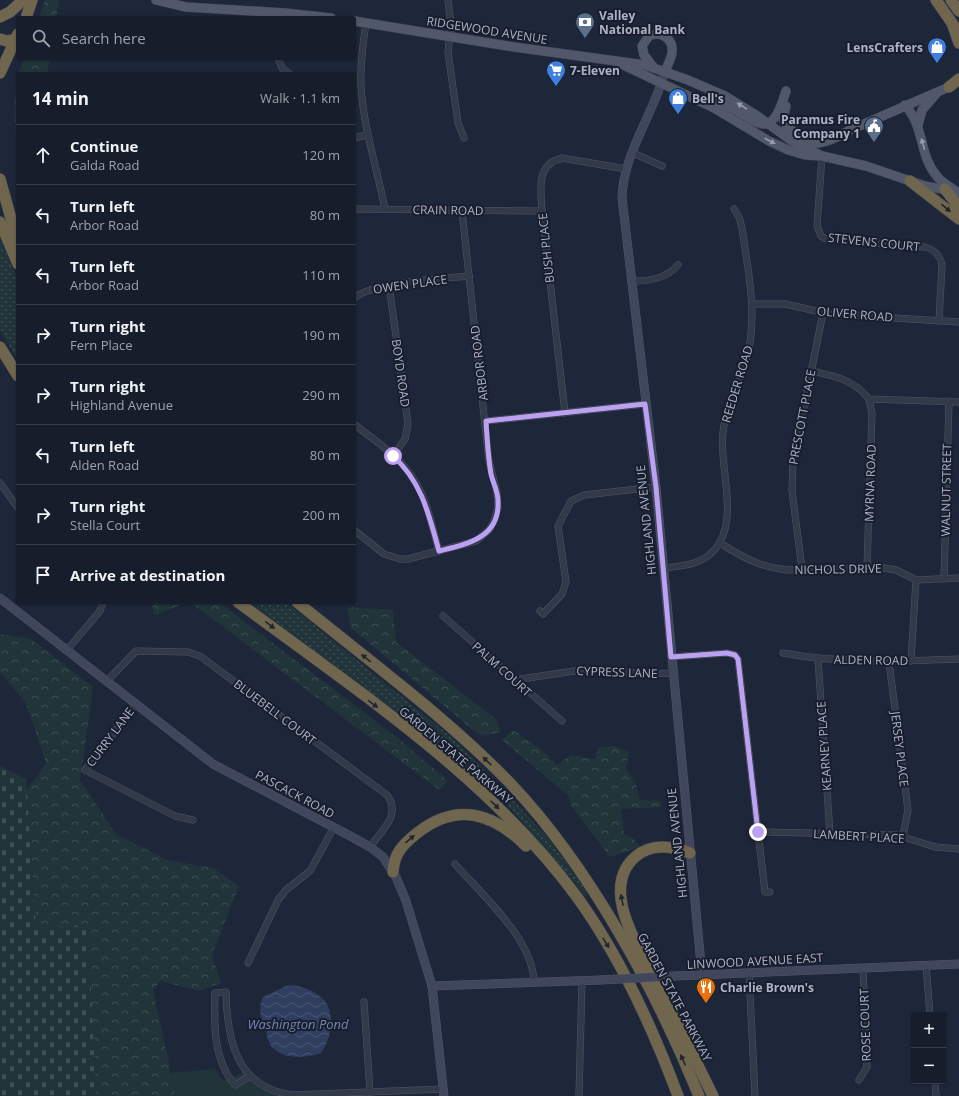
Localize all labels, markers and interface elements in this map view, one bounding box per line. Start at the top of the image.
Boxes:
place label: Valley National Bank [599,7,685,38]
bank icon: Valley National Bank [574,11,596,39]
street label: RIDGEWOOD AVENUE [425,12,549,48]
search box [16,16,356,60]
icon: search [30,27,52,49]
text: Search here [62,28,146,48]
shop icon: LensCrafters [926,36,948,64]
place label: LensCrafters [847,39,923,56]
supermarket icon: 7-Eleven [545,59,567,87]
place label: 7-Eleven [570,62,620,79]
text: 14 min [32,87,89,110]
shop icon: Bell's [667,87,689,115]
text: Walk · 1.1 km [260,89,340,107]
place label: Bell's [692,90,724,107]
one-way arrow [736,103,748,110]
place label: Paramus Fire Company 1 [781,111,860,142]
public building icon: Paramus Fire Company 1 [863,115,885,143]
text: Continue [70,136,138,156]
one-way arrow [919,137,925,150]
one-way arrow [765,138,776,145]
icon: ahead [32,144,54,166]
text: 120 m [302,146,340,164]
text: Galda Road [70,156,140,174]
text: Turn left [70,196,135,216]
street label: CRAIN ROAD [412,201,484,219]
one-way arrow [941,203,952,212]
icon: left [32,204,54,226]
text: 80 m [310,206,340,224]
street label: BUSH PLACE [534,212,558,284]
text: Arbor Road [70,216,139,234]
street label: STEVENS COURT [827,229,921,255]
text: Turn left [70,256,135,276]
icon: left [32,264,54,286]
text: 110 m [302,266,340,284]
street label: OWEN PLACE [372,270,448,298]
text: Arbor Road [70,276,139,294]
street label: OLIVER ROAD [816,302,894,326]
text: Turn right [70,316,145,336]
icon: right [32,324,54,346]
street label: ARBOR ROAD [466,324,492,402]
text: 190 m [302,326,340,344]
text: Fern Place [70,336,133,354]
street label: BOYD ROAD [388,338,414,408]
street label: REEDER ROAD [717,343,757,425]
street label: PRESCOTT PLACE [784,368,820,466]
text: Turn right [70,376,145,396]
icon: right [32,384,54,406]
text: 290 m [302,386,340,404]
text: Highland Avenue [70,396,173,414]
text: Turn left [70,436,135,456]
street label: WALNUT STREET [937,443,955,537]
icon: left [32,444,54,466]
street label: MYRNA ROAD [860,444,880,522]
text: 80 m [310,446,340,464]
route start [384,447,402,465]
text: Alden Road [70,456,139,474]
street label: HIGHLAND AVENUE [632,464,660,576]
text: Turn right [70,496,145,516]
icon: right [32,504,54,526]
text: 200 m [302,506,340,524]
text: Stella Court [70,516,140,534]
street label: NICHOLS DRIVE [794,560,882,578]
icon: arrive [32,564,54,586]
text: Arrive at destination [70,565,225,585]
one-way arrow [264,621,275,630]
street label: PALM COURT [469,638,536,701]
street label: ALDEN ROAD [834,651,908,669]
one-way arrow [361,654,372,663]
street label: CYPRESS LANE [576,662,658,682]
street label: BLUEBELL COURT [230,675,320,749]
one-way arrow [368,699,379,708]
street label: KEARNEY PLACE [812,701,836,791]
street label: GARDEN STATE PARKWAY [396,702,517,808]
street label: CURRY LANE [82,704,138,770]
street label: JERSEY PLACE [887,709,913,788]
one-way arrow [482,756,492,765]
street label: PASCACK ROAD [252,766,338,822]
street label: HIGHLAND AVENUE [663,787,691,899]
one-way arrow [490,800,500,809]
route end [749,823,767,841]
street label: LAMBERT PLACE [813,825,905,847]
one-way arrow [405,834,416,843]
one-way arrow [618,894,624,906]
street label: GARDEN STATE PARKWAY [634,930,716,1065]
one-way arrow [603,937,610,948]
street label: LINWOOD AVENUE EAST [686,949,824,973]
restaurant icon: Charlie Brown's [695,976,717,1004]
place label: Charlie Brown's [720,979,814,996]
street label: ROSE COURT [855,988,875,1062]
map controls [911,1012,947,1084]
button: + [911,1012,947,1048]
water label: Washington Pond [247,1015,349,1033]
button: − [911,1048,947,1084]
one-way arrow [680,1055,686,1066]

